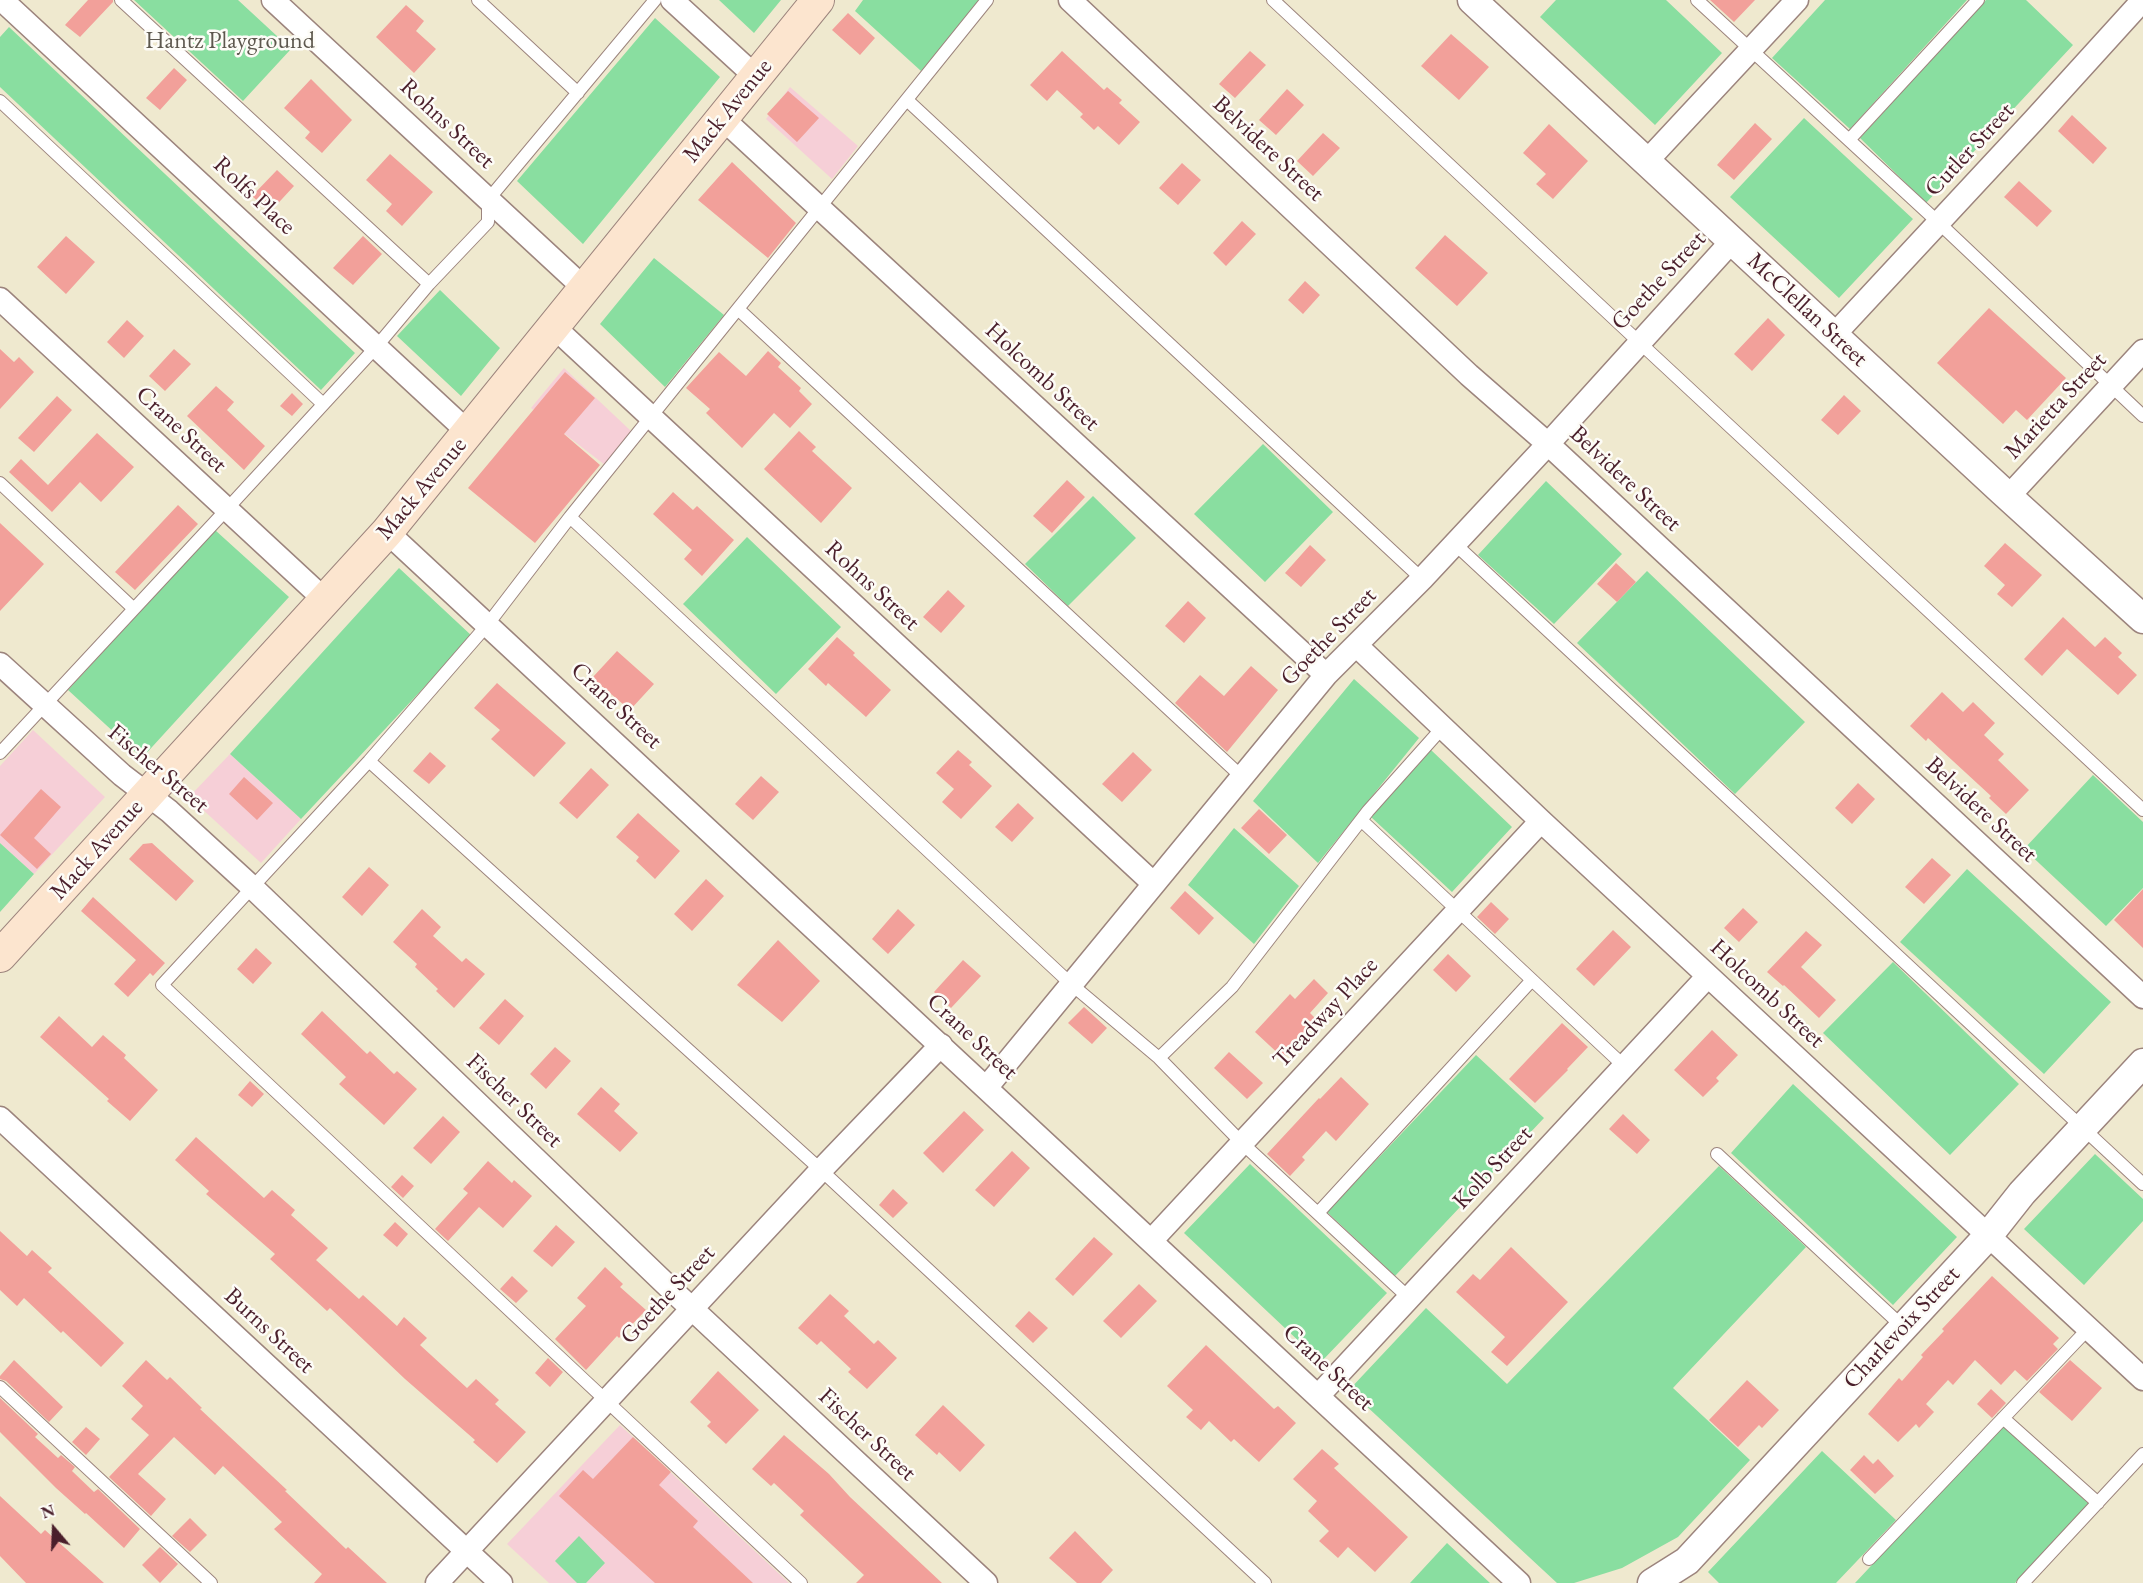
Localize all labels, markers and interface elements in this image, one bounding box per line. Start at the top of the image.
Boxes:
park label: Hantz Playground [145,27,315,55]
street label: Mack Avenue [677,53,779,169]
street label: Rohns Street [394,73,500,175]
street label: Belvidere Street [1206,90,1330,208]
street label: Cutler Street [1919,97,2021,203]
street label: Rolfs Place [207,151,301,241]
street label: Goethe Street [1606,225,1712,337]
street label: McClellan Street [1741,247,1873,373]
street label: Holcomb Street [979,317,1105,437]
street label: Marietta Street [1999,346,2113,466]
street label: Crane Street [129,381,233,479]
street label: Belvidere Street [1563,420,1687,538]
street label: Mack Avenue [371,432,473,546]
street label: Rohns Street [819,535,925,637]
street label: Goethe Street [1275,582,1383,692]
street label: Crane Street [564,657,668,755]
street label: Fischer Street [102,718,214,820]
street label: Belvidere Street [1919,751,2043,869]
street label: Mack Avenue [44,794,150,906]
street label: Holcomb Street [1704,934,1830,1054]
street label: Treadway Place [1267,952,1385,1074]
street label: Crane Street [920,988,1024,1086]
street label: Fischer Street [460,1048,568,1154]
street label: Kolb Street [1447,1120,1539,1216]
street label: Goethe Street [615,1239,721,1351]
street label: Charlevoix Street [1838,1261,1966,1395]
street label: Burns Street [218,1282,320,1380]
street label: Crane Street [1276,1319,1380,1417]
street label: Fischer Street [812,1383,922,1487]
north arrow [24,1499,84,1559]
text: N [38,1499,58,1524]

